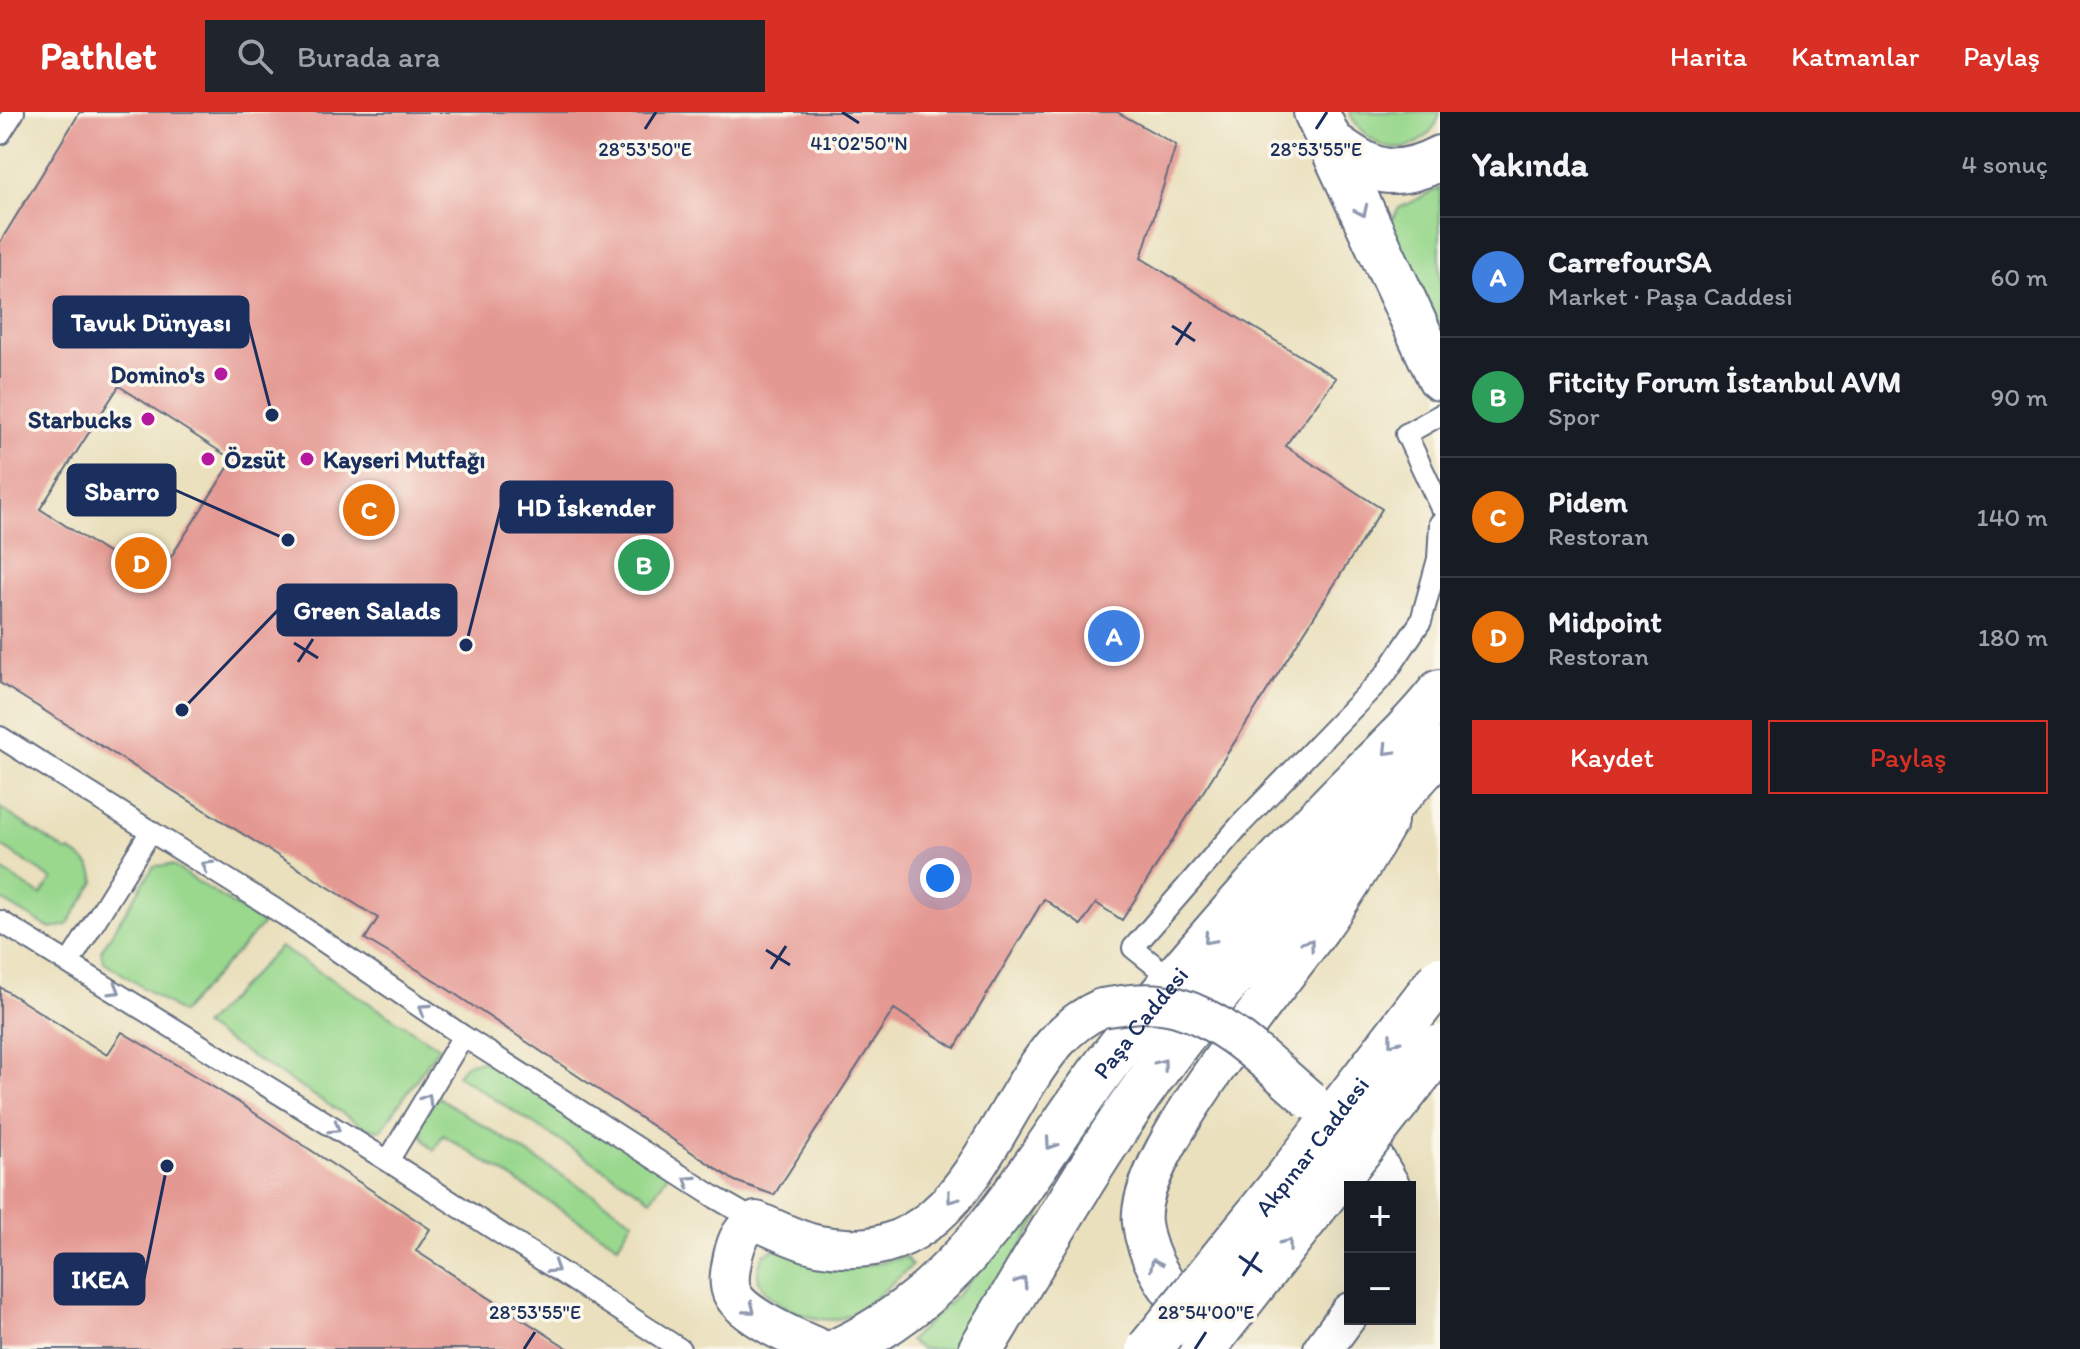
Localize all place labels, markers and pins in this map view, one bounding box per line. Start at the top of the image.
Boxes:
callout: Tavuk Dünyası [54,297,248,347]
place label: Domino's [110,360,205,389]
marker: Domino's [212,365,230,383]
place label: Starbucks [28,405,132,434]
marker: Starbucks [139,410,157,428]
place label: Özsüt [224,445,286,474]
place label: Kayseri Mutfağı [323,445,485,475]
marker: Özsüt [199,450,217,468]
marker: Kayseri Mutfağı [298,450,316,468]
callout: Sbarro [68,465,175,515]
pin: C [343,480,395,540]
callout: HD İskender [501,482,672,532]
pin: D [115,533,167,593]
pin: B [618,535,670,595]
callout: Green Salads [278,585,456,635]
pin: A [1088,606,1140,666]
callout: IKEA [55,1254,144,1304]

